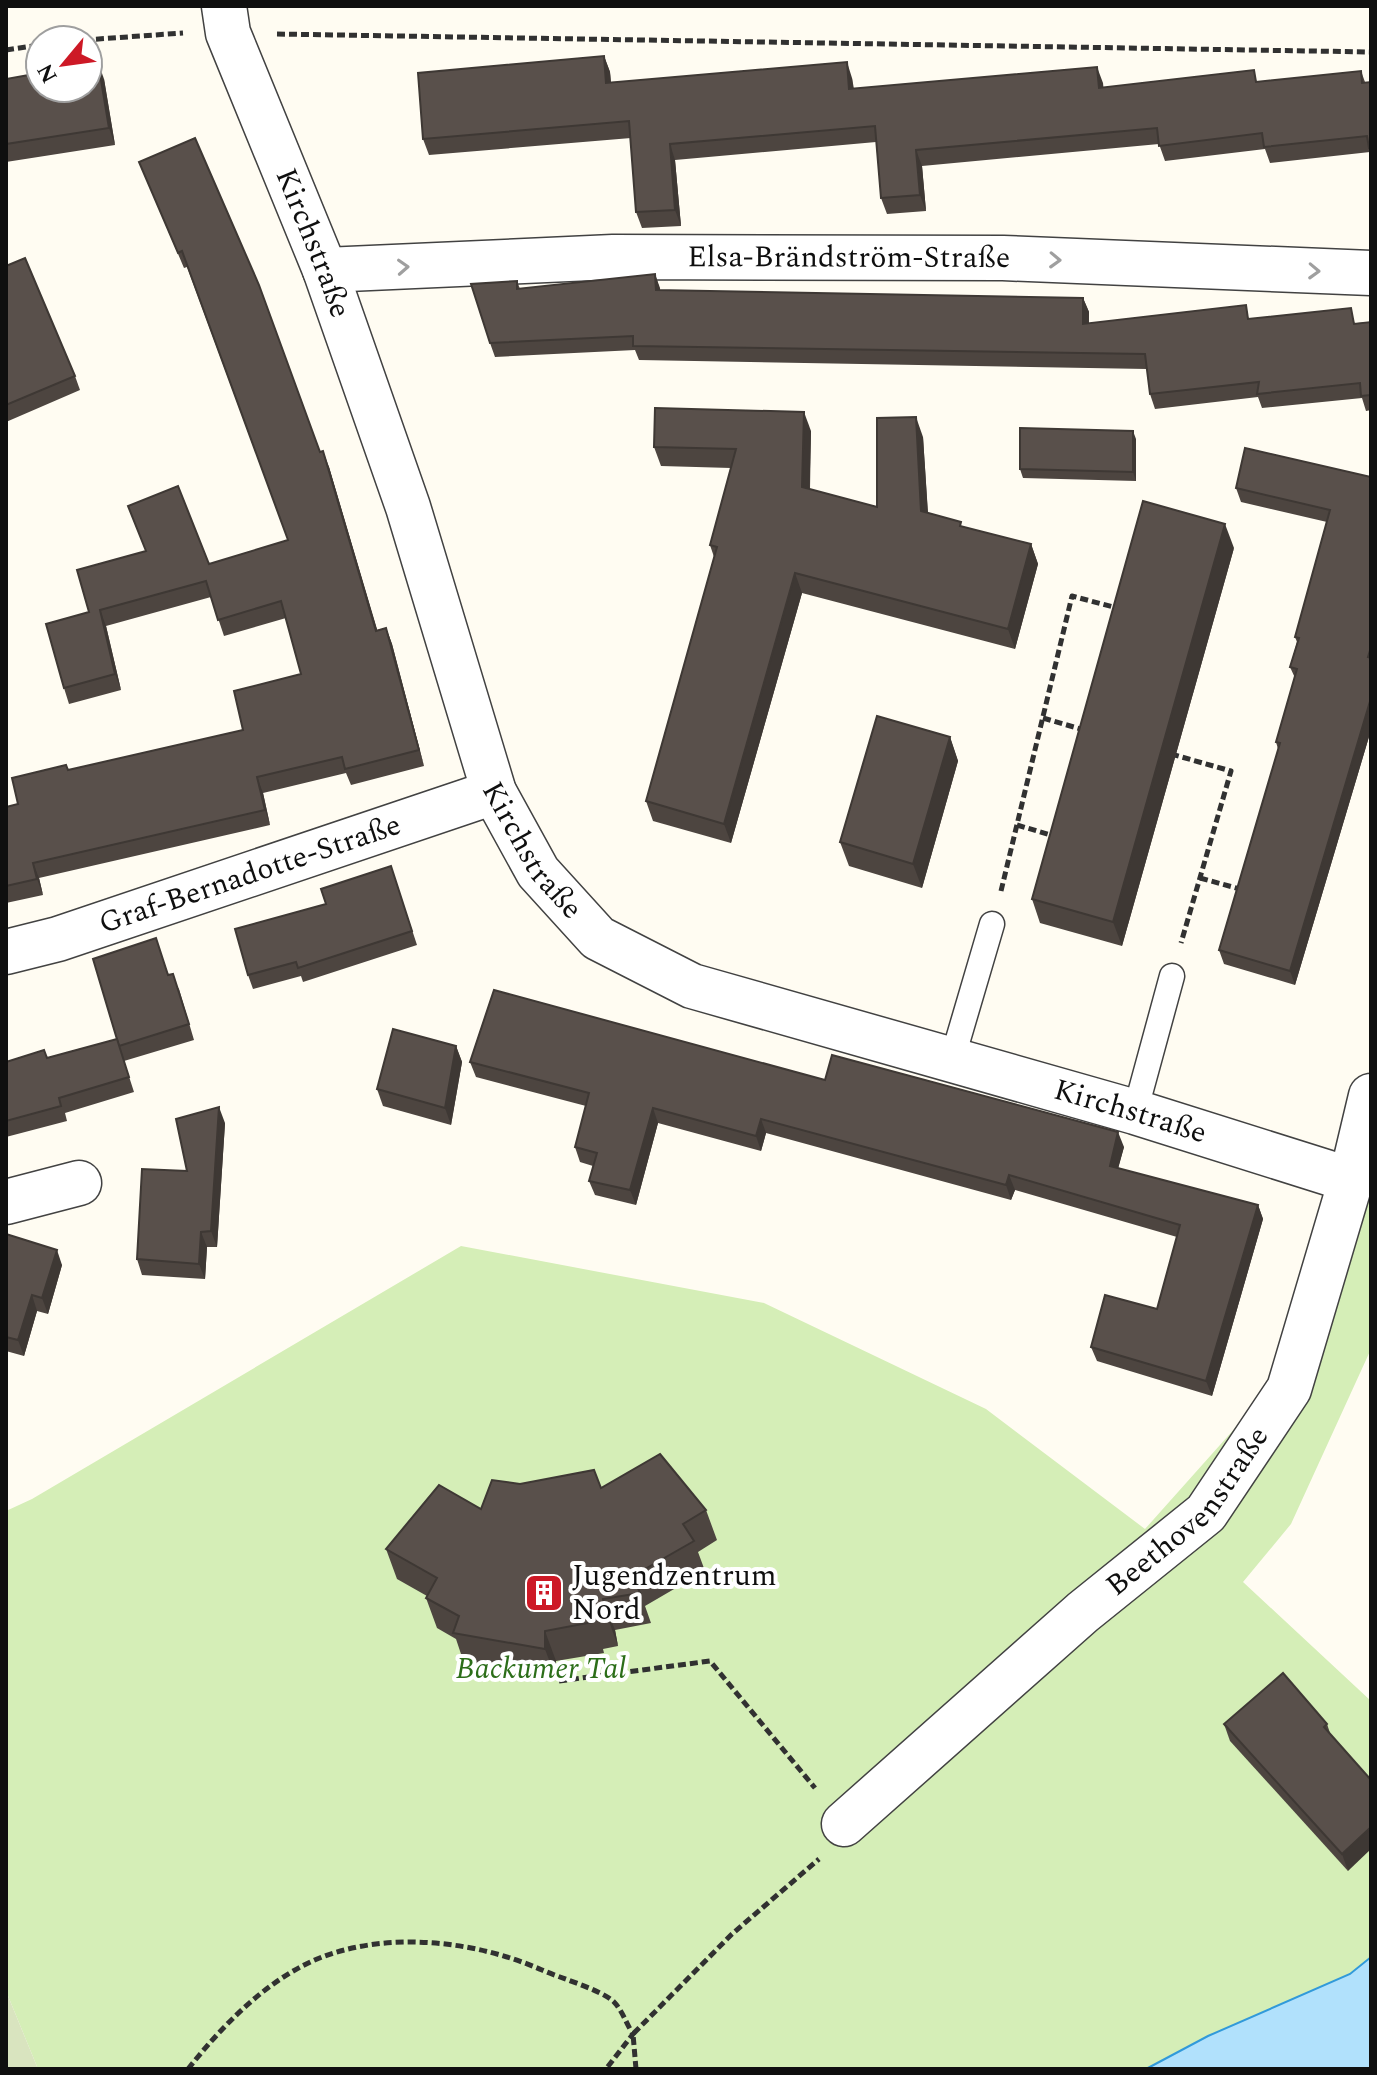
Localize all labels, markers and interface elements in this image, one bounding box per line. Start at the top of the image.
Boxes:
north arrow [24,24,104,104]
text: N [29,57,67,89]
street label: Kirchstraße [263,161,363,324]
street label: Elsa-Brändström-Straße [687,234,1010,281]
one-way arrow [1049,251,1062,268]
one-way arrow [397,258,410,275]
one-way arrow [1308,263,1321,280]
street label: Kirchstraße [470,773,594,930]
street label: Graf-Bernadotte-Straße [93,802,407,947]
street label: Kirchstraße [1048,1067,1212,1156]
street label: Beethovenstraße [1096,1417,1281,1608]
place label: Jugendzentrum Nord [572,1553,777,1633]
building icon: Jugendzentrum Nord [523,1572,565,1614]
park label: Backumer Tal [456,1646,626,1692]

